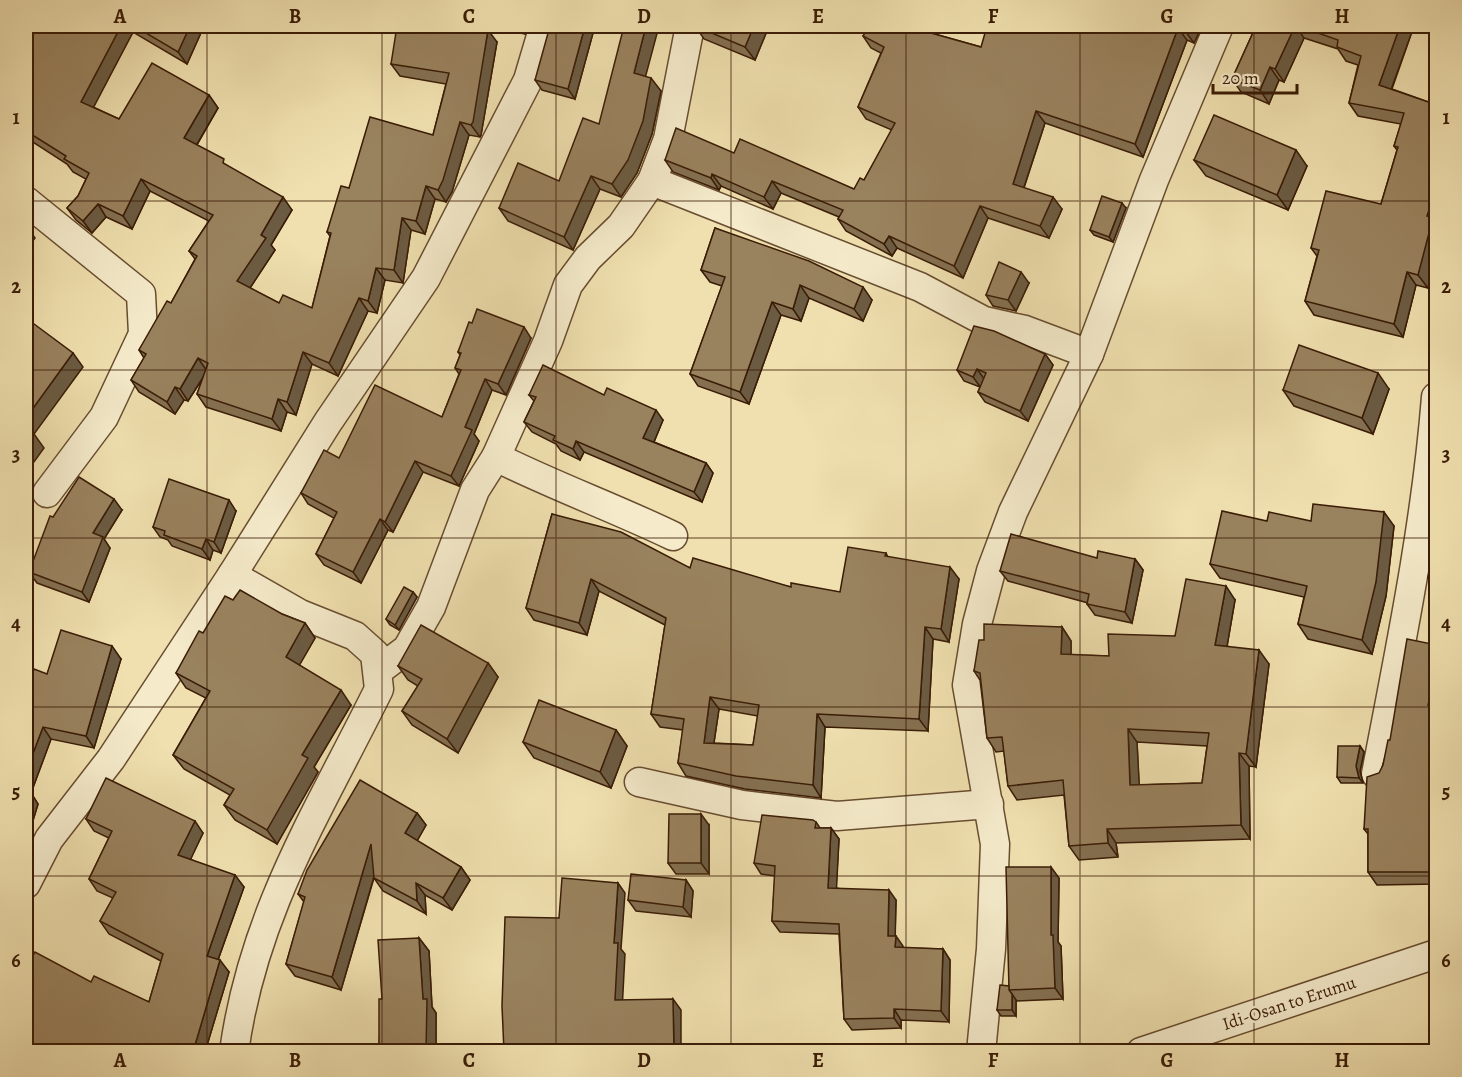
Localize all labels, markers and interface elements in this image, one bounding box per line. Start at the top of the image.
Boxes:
text: A [113,3,127,30]
text: B [289,3,301,30]
text: C [463,3,475,30]
text: D [637,3,651,30]
text: E [812,3,824,30]
text: F [988,3,999,30]
text: G [1160,3,1174,30]
text: H [1335,3,1350,30]
scale bar [1213,57,1297,95]
text: 20 m [1222,66,1259,90]
text: 1 [12,104,20,131]
text: 1 [1442,104,1450,131]
text: 2 [11,273,21,300]
text: 2 [1441,273,1451,300]
text: 3 [12,441,20,468]
text: 3 [1442,441,1450,468]
text: 4 [11,610,21,637]
text: 4 [1441,610,1451,637]
text: 5 [12,778,20,805]
text: 5 [1442,778,1450,805]
text: 6 [11,947,21,974]
text: 6 [1441,947,1451,974]
street label: Idi-Osan to Erumu [1219,970,1359,1036]
text: A [113,1047,127,1074]
text: B [289,1047,301,1074]
text: C [463,1047,475,1074]
text: D [637,1047,651,1074]
text: E [812,1047,824,1074]
text: F [988,1047,999,1074]
text: G [1160,1047,1174,1074]
text: H [1335,1047,1350,1074]

